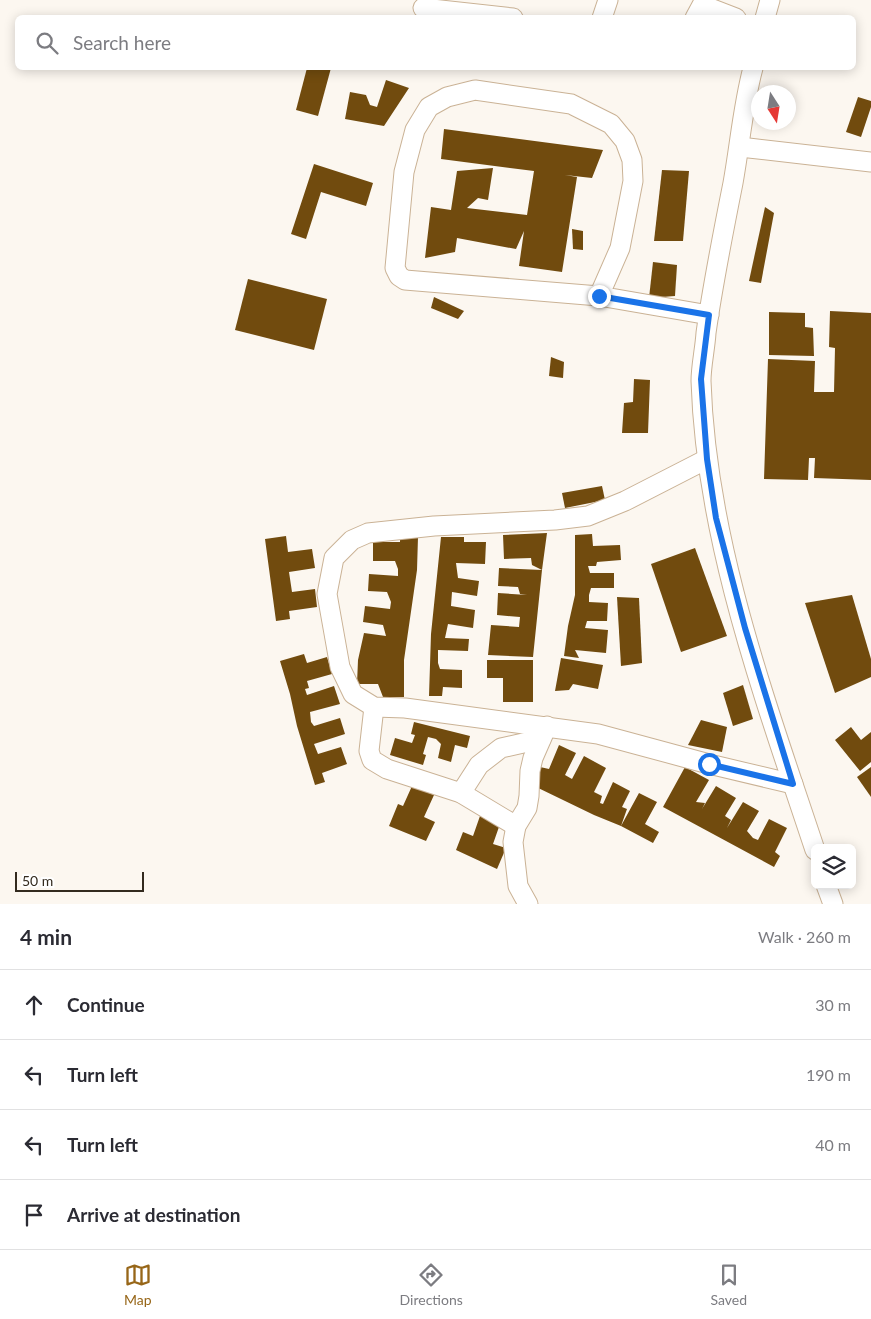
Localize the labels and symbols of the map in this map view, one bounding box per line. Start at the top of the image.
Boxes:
north arrow [751,85,796,130]
route end [588,285,611,308]
route start [698,753,721,776]
scale bar [15,869,144,892]

